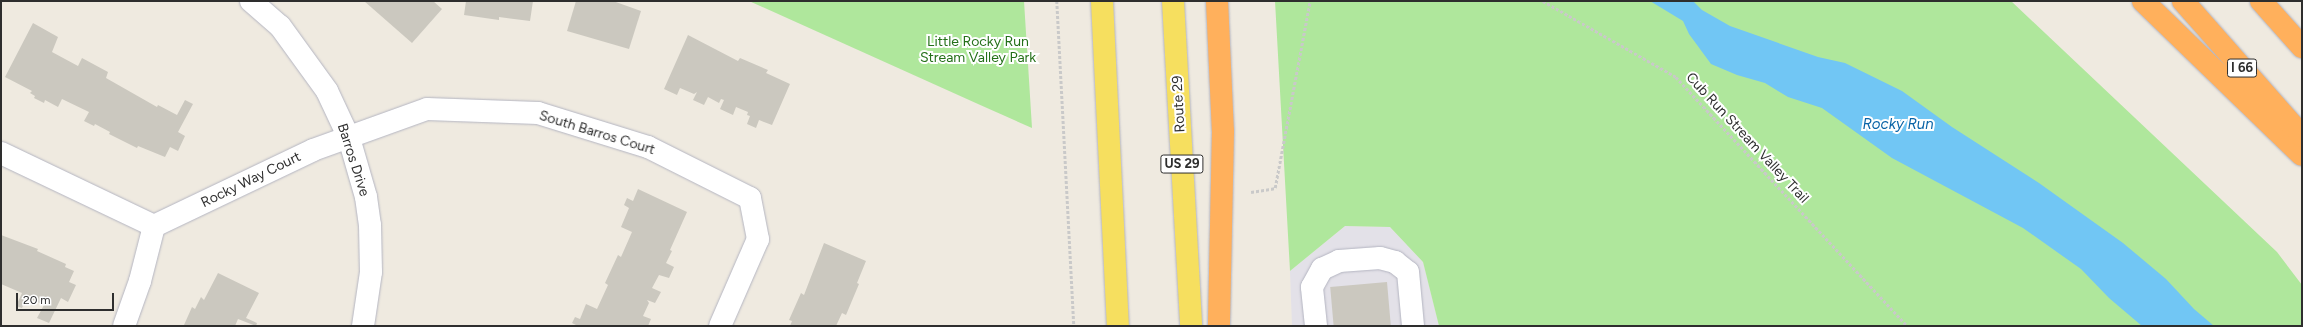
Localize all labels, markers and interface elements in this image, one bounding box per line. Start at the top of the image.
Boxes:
park label: Little Rocky Run Stream Valley Park [920,34,1036,66]
road number: I 66 [2227,57,2257,79]
street label: Cub Run Stream Valley Trail [1682,69,1812,207]
street label: Route 29 [1169,75,1189,133]
street label: South Barros Court [537,107,657,159]
water label: Rocky Run [1862,116,1934,134]
street label: Barros Drive [333,121,373,199]
street label: Rocky Way Court [198,149,304,211]
road number: US 29 [1160,153,1204,175]
scale bar [18,285,116,311]
text: 20 m [23,293,51,307]

